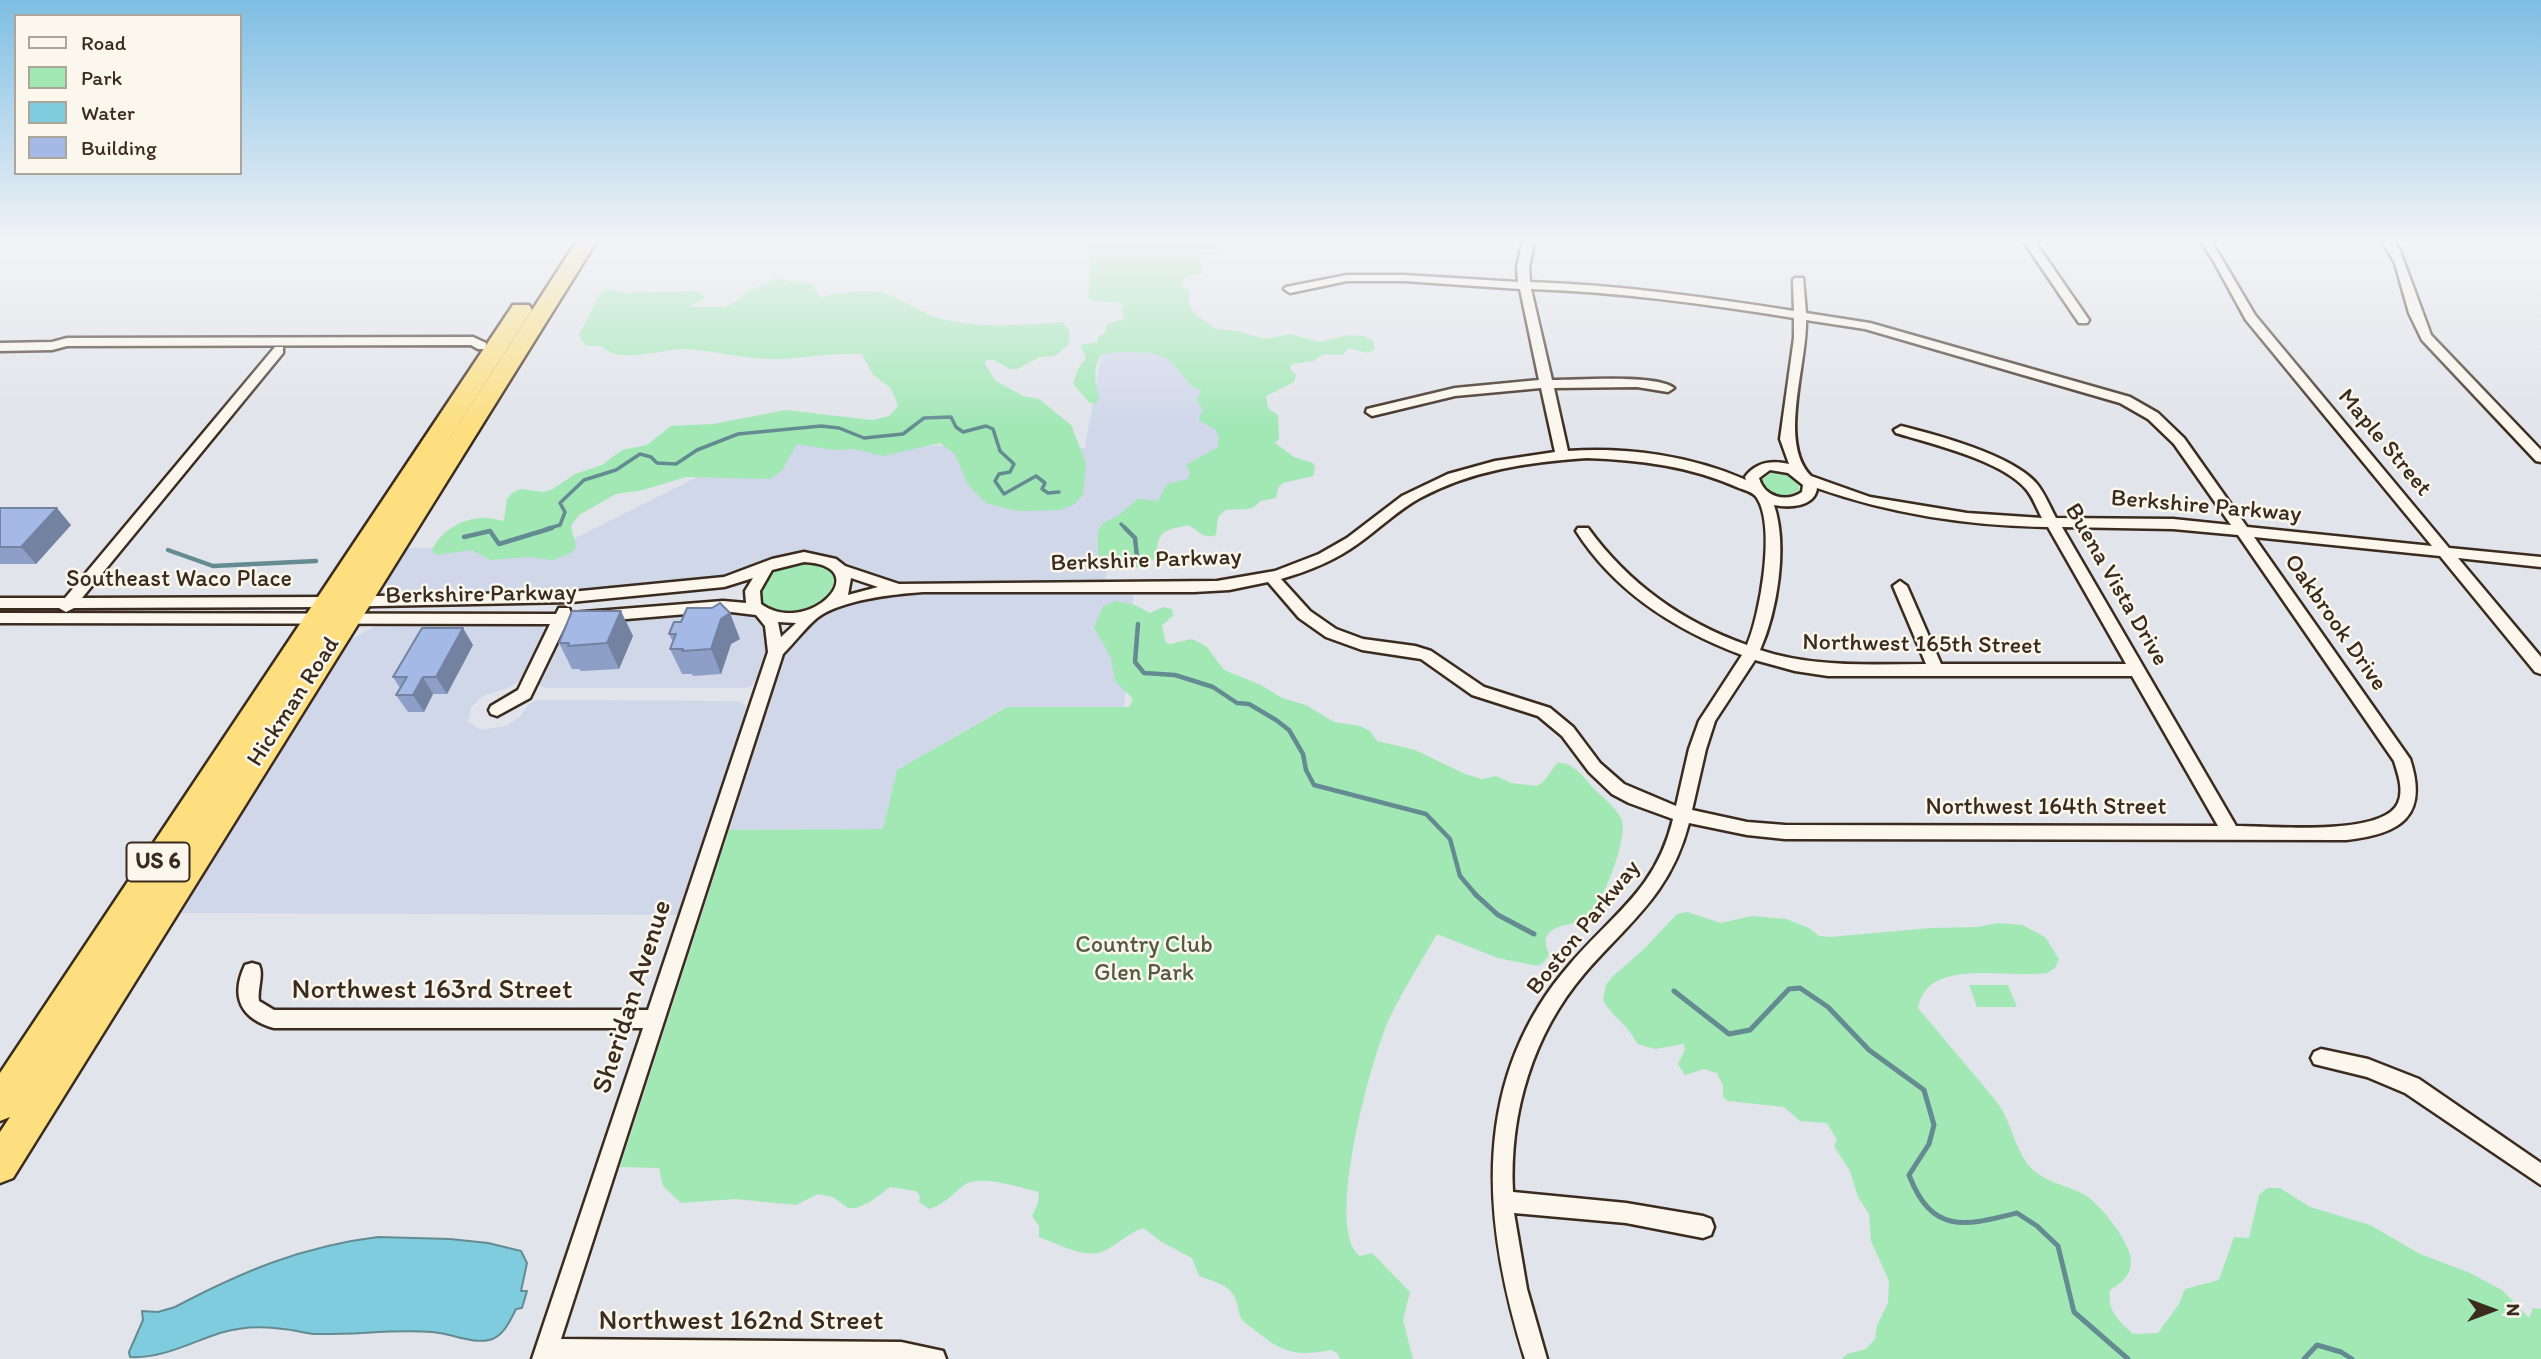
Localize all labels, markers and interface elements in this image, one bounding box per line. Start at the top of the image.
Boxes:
legend [14,14,242,175]
text: Road [81,30,126,55]
text: Park [81,65,122,90]
text: Water [81,100,135,125]
text: Building [81,135,157,160]
street label: Maple Street [2331,384,2437,502]
street label: Berkshire Parkway [2110,484,2302,530]
street label: Buena Vista Drive [2058,499,2174,671]
street label: Berkshire Parkway [1050,543,1242,579]
street label: Oakbrook Drive [2277,549,2393,697]
street label: Southeast Waco Place [66,566,292,594]
street label: Berkshire Parkway [385,579,577,611]
street label: Northwest 165th Street [1802,629,2042,661]
street label: Hickman Road [241,632,347,772]
street label: Northwest 164th Street [1926,794,2166,822]
road number: US 6 [127,842,190,882]
street label: Boston Parkway [1521,855,1647,1001]
street label: Sheridan Avenue [586,896,680,1098]
park label: Country Club Glen Park [1075,932,1213,988]
street label: Northwest 163rd Street [292,974,572,1008]
north arrow [2457,1275,2527,1345]
text: N [2502,1304,2525,1316]
street label: Northwest 162nd Street [598,1305,884,1339]

